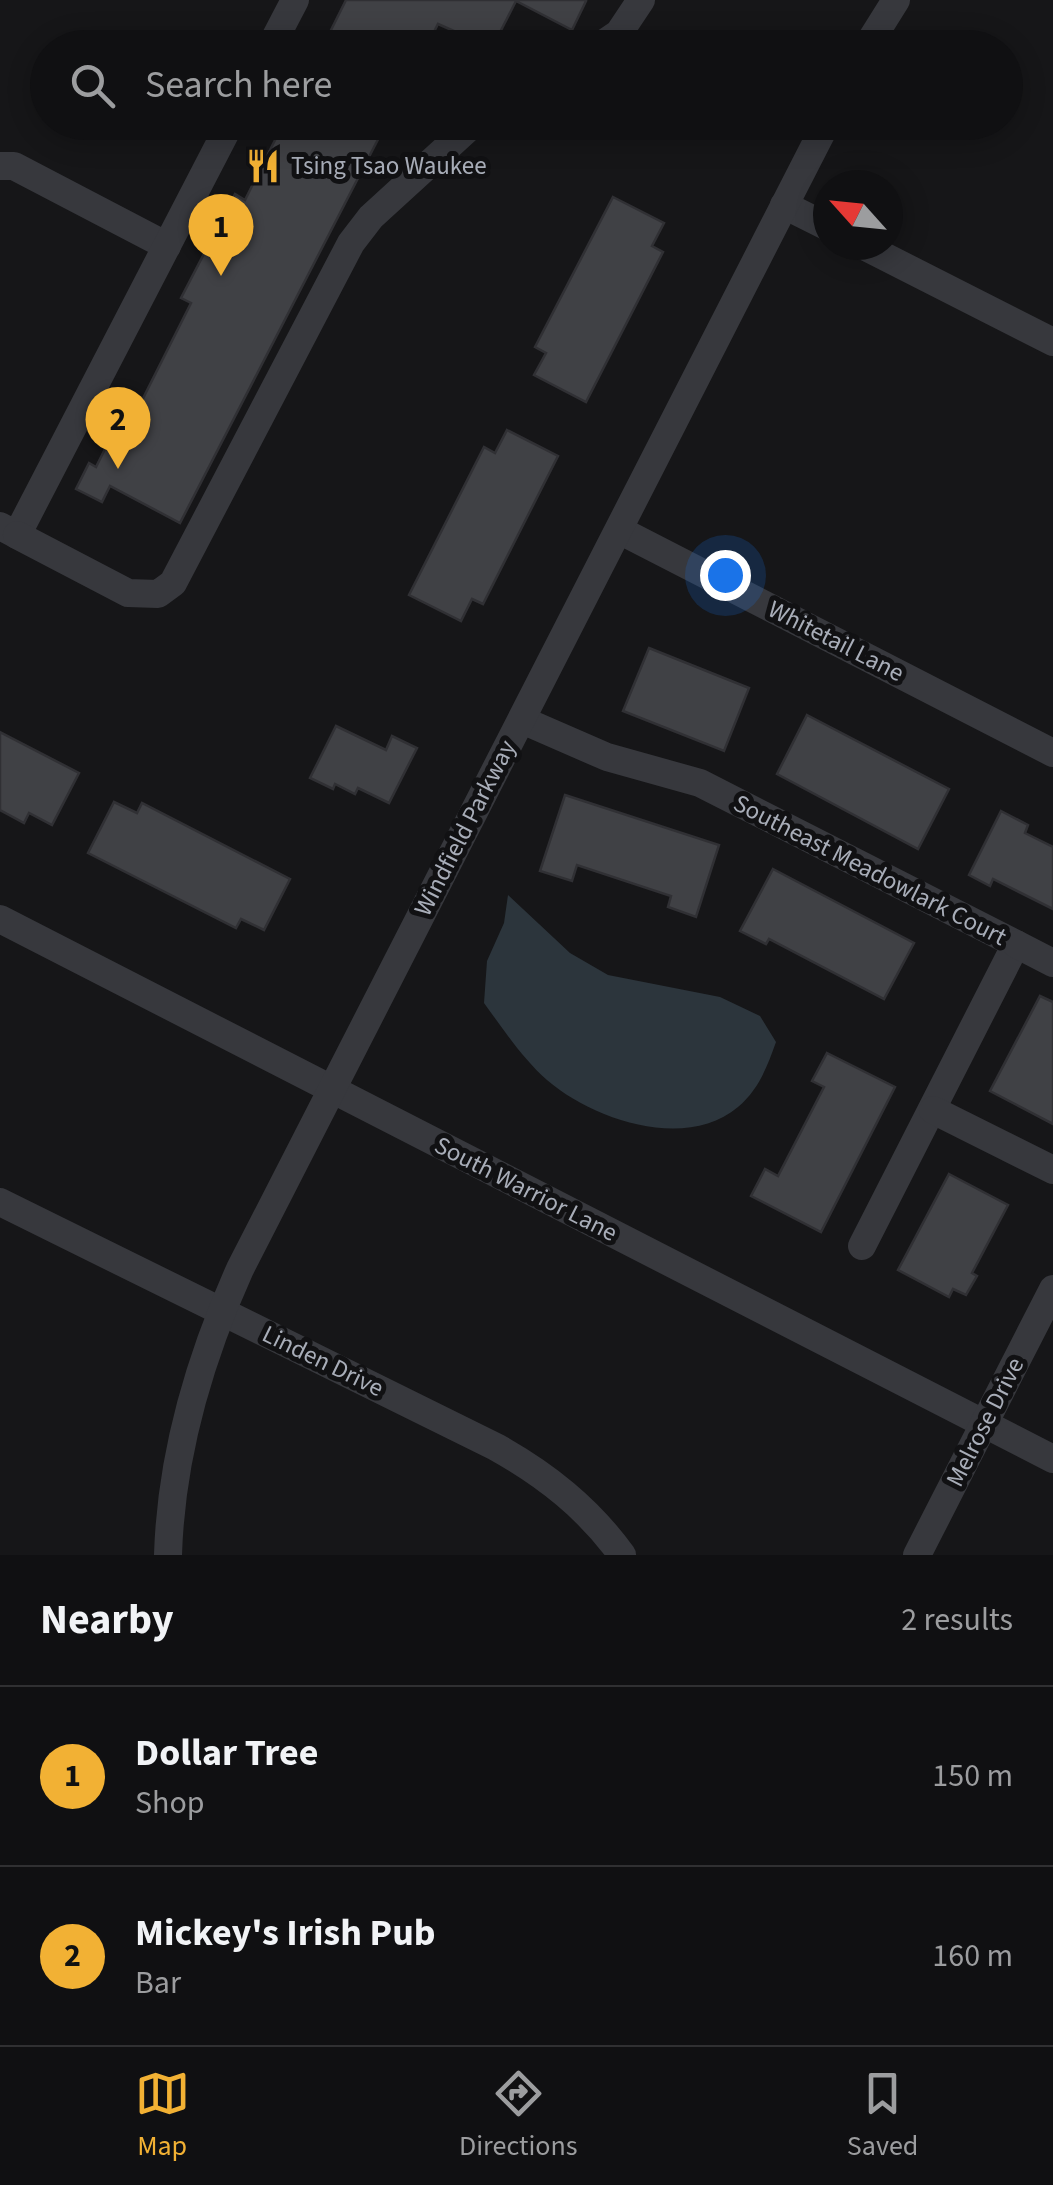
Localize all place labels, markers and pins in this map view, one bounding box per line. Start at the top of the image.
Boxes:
restaurant icon: Tsing Tsao Waukee [244,147,282,185]
place label: Tsing Tsao Waukee [291,148,487,184]
pin: 1 [188,194,254,276]
pin: 2 [86,386,150,469]

